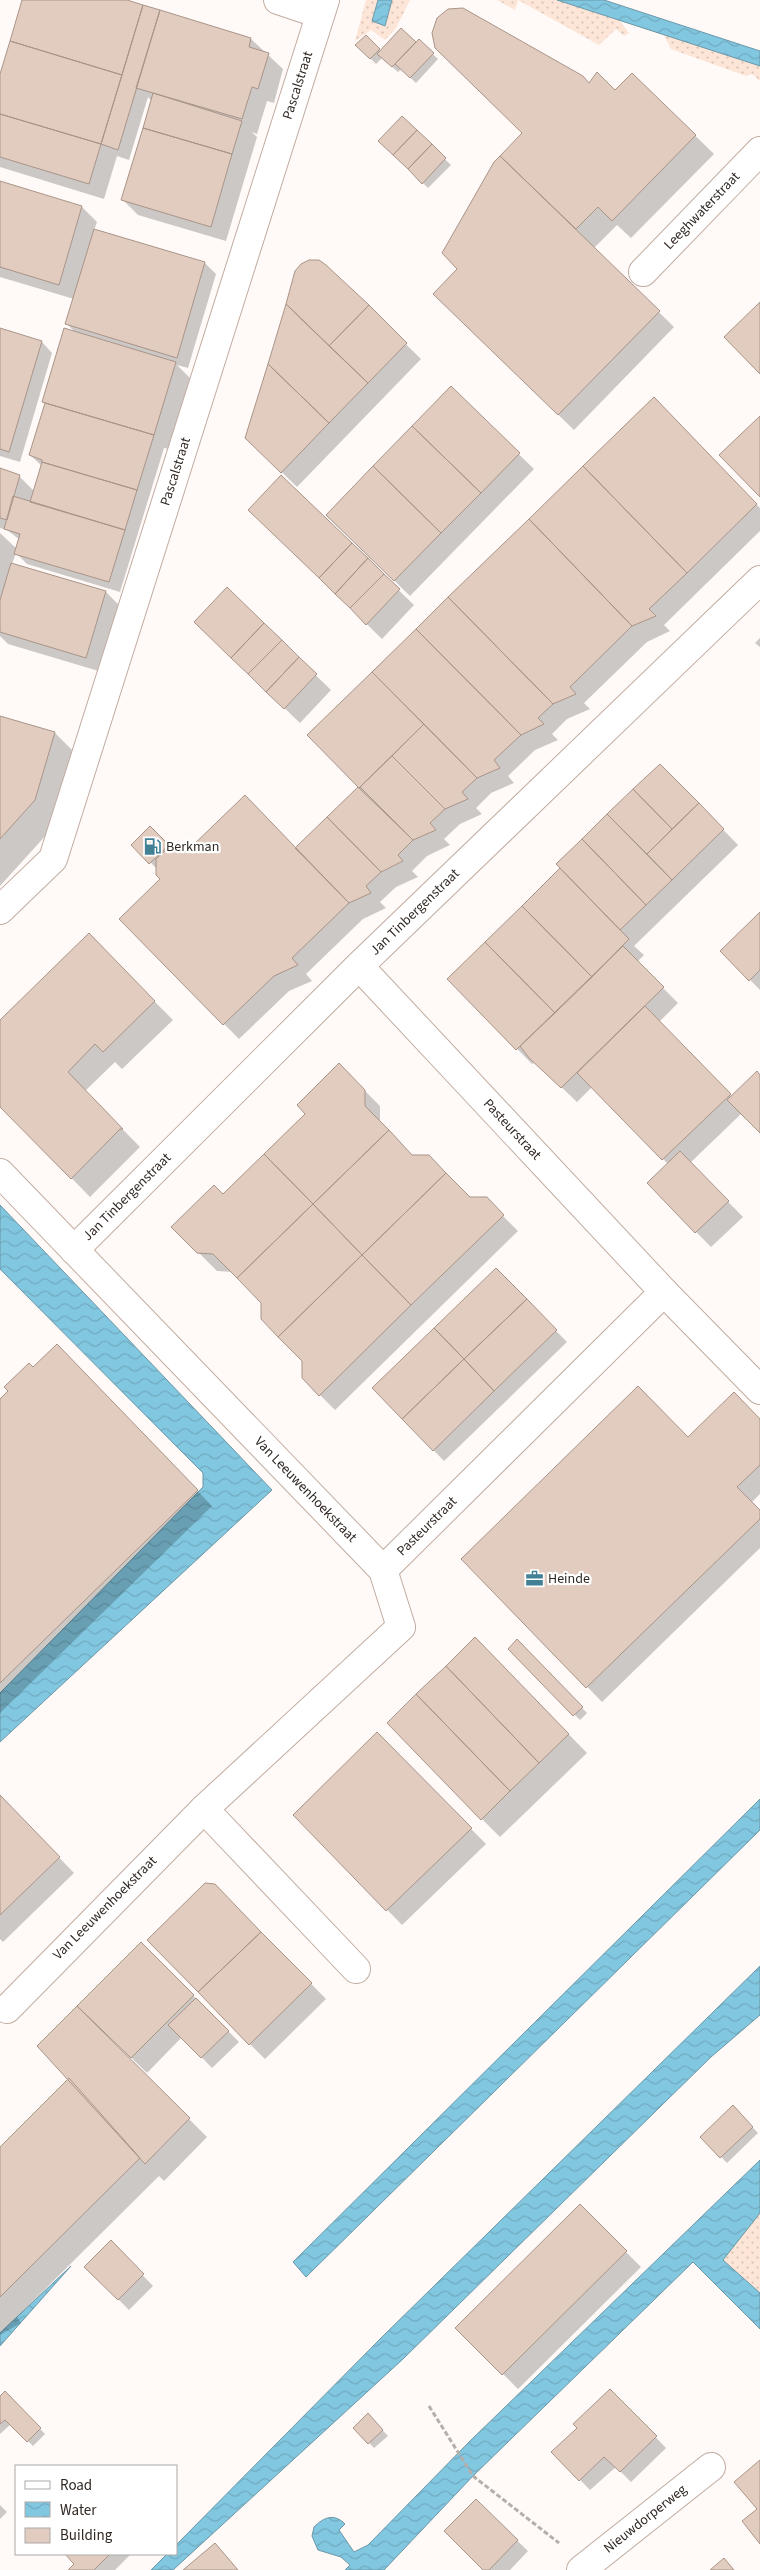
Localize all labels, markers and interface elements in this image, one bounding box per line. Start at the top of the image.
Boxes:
street label: Pascalstraat [278,48,318,122]
street label: Leeghwaterstraat [660,167,745,254]
street label: Pascalstraat [155,435,196,508]
fuel station icon: Berkman [142,837,162,857]
place label: Berkman [166,837,219,857]
street label: Jan Tinbergenstraat [366,864,464,960]
street label: Pasteurstraat [478,1094,546,1165]
street label: Jan Tinbergenstraat [79,1148,176,1246]
street label: Van Leeuwenhoekstraat [250,1432,361,1547]
street label: Pasteurstraat [393,1492,462,1561]
office icon: Heinde [524,1569,544,1589]
place label: Heinde [548,1569,590,1589]
street label: Van Leeuwenhoekstraat [49,1851,162,1964]
legend [15,2465,178,2555]
text: Road [60,2475,92,2496]
street label: Nieuwdorperweg [599,2480,691,2558]
text: Water [60,2500,97,2521]
text: Building [60,2525,113,2546]

